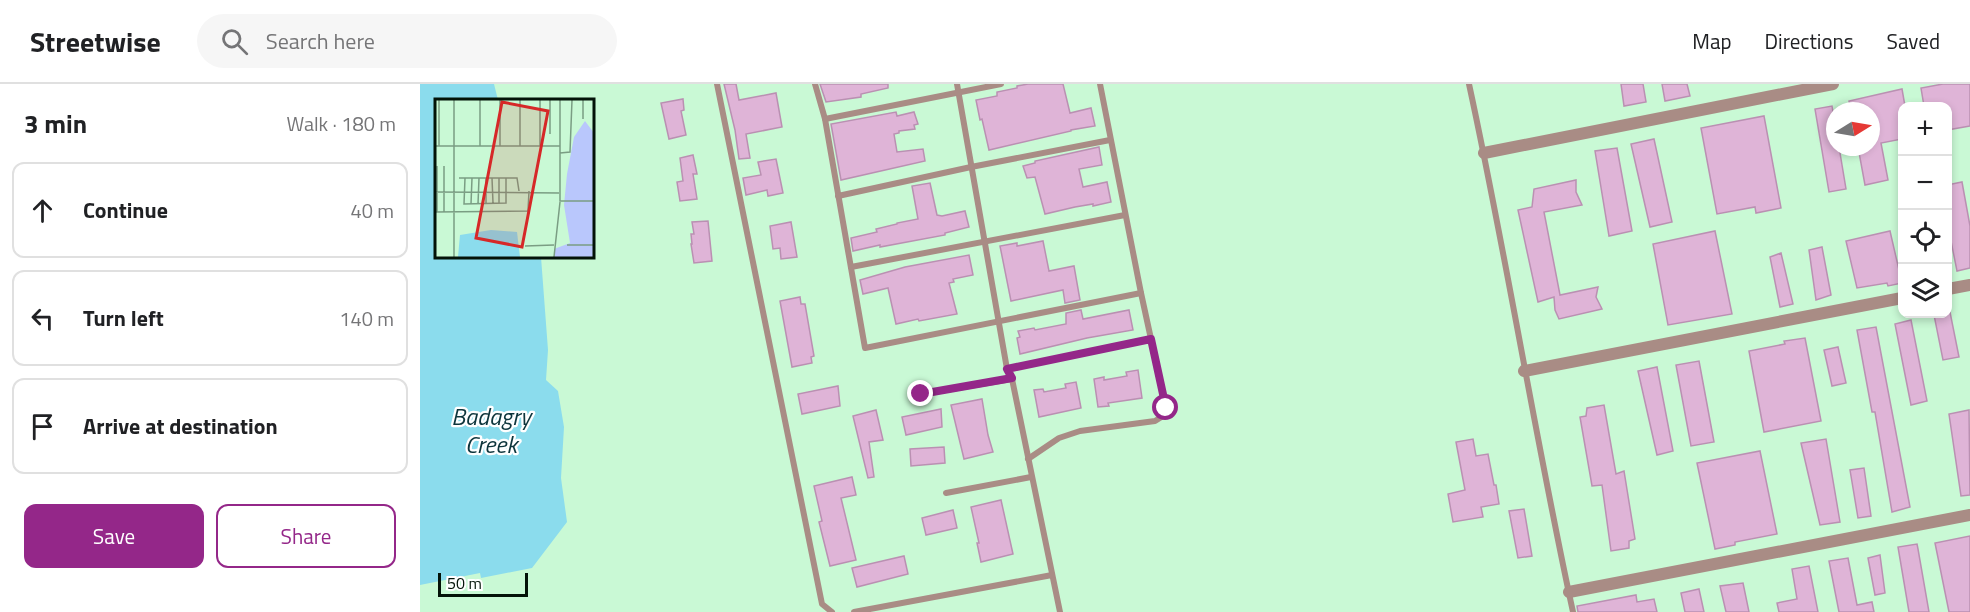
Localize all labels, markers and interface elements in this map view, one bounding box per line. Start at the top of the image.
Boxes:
search box [197,14,617,68]
text: Streetwise [30,20,161,63]
text: Search here [266,24,375,58]
icon: search [218,25,251,58]
text: Map [1692,25,1732,57]
text: Directions [1765,25,1854,57]
text: Saved [1887,25,1940,57]
inset map [435,99,594,258]
north arrow [1826,102,1880,156]
map controls [1898,102,1952,318]
button: + [1898,102,1952,156]
text: 3 min [24,104,87,143]
text: Walk · 180 m [287,108,396,139]
button: − [1898,156,1952,210]
text: Continue [83,193,168,227]
icon: ahead [26,194,59,227]
text: 40 m [350,195,394,226]
button: locate [1898,210,1952,264]
button: layers [1898,264,1952,318]
text: Turn left [83,301,164,335]
icon: left [26,302,59,335]
text: 140 m [339,303,394,334]
route end [907,380,933,406]
route start [1152,394,1178,420]
water label: Badagry Creek [451,398,534,462]
text: Arrive at destination [83,409,278,443]
icon: arrive [26,410,59,443]
button: Save [24,504,204,568]
button: Share [216,504,396,568]
scale bar [438,570,528,598]
text: 50 m [447,571,482,595]

